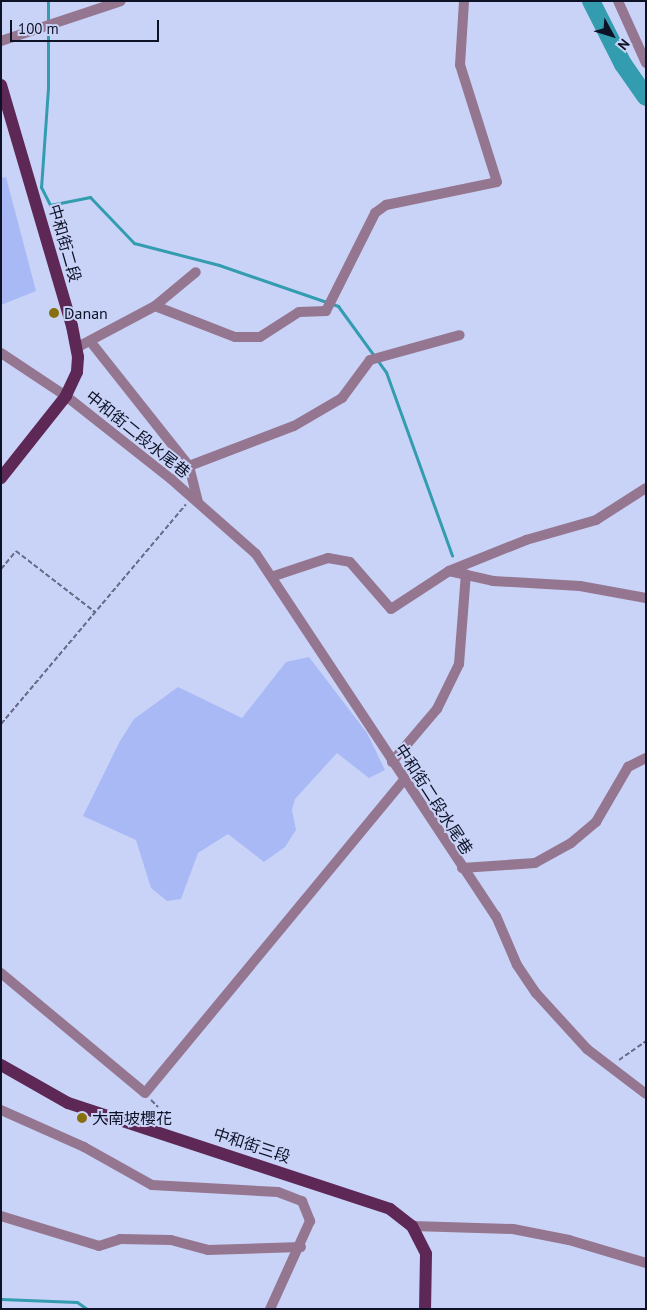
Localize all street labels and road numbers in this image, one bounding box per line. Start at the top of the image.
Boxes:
street label: 中和街二段 [45,202,85,284]
street label: 中和街二段水尾巷 [82,386,194,482]
street label: 中和街二段水尾巷 [391,740,477,858]
street label: 中和街三段 [211,1124,293,1166]

